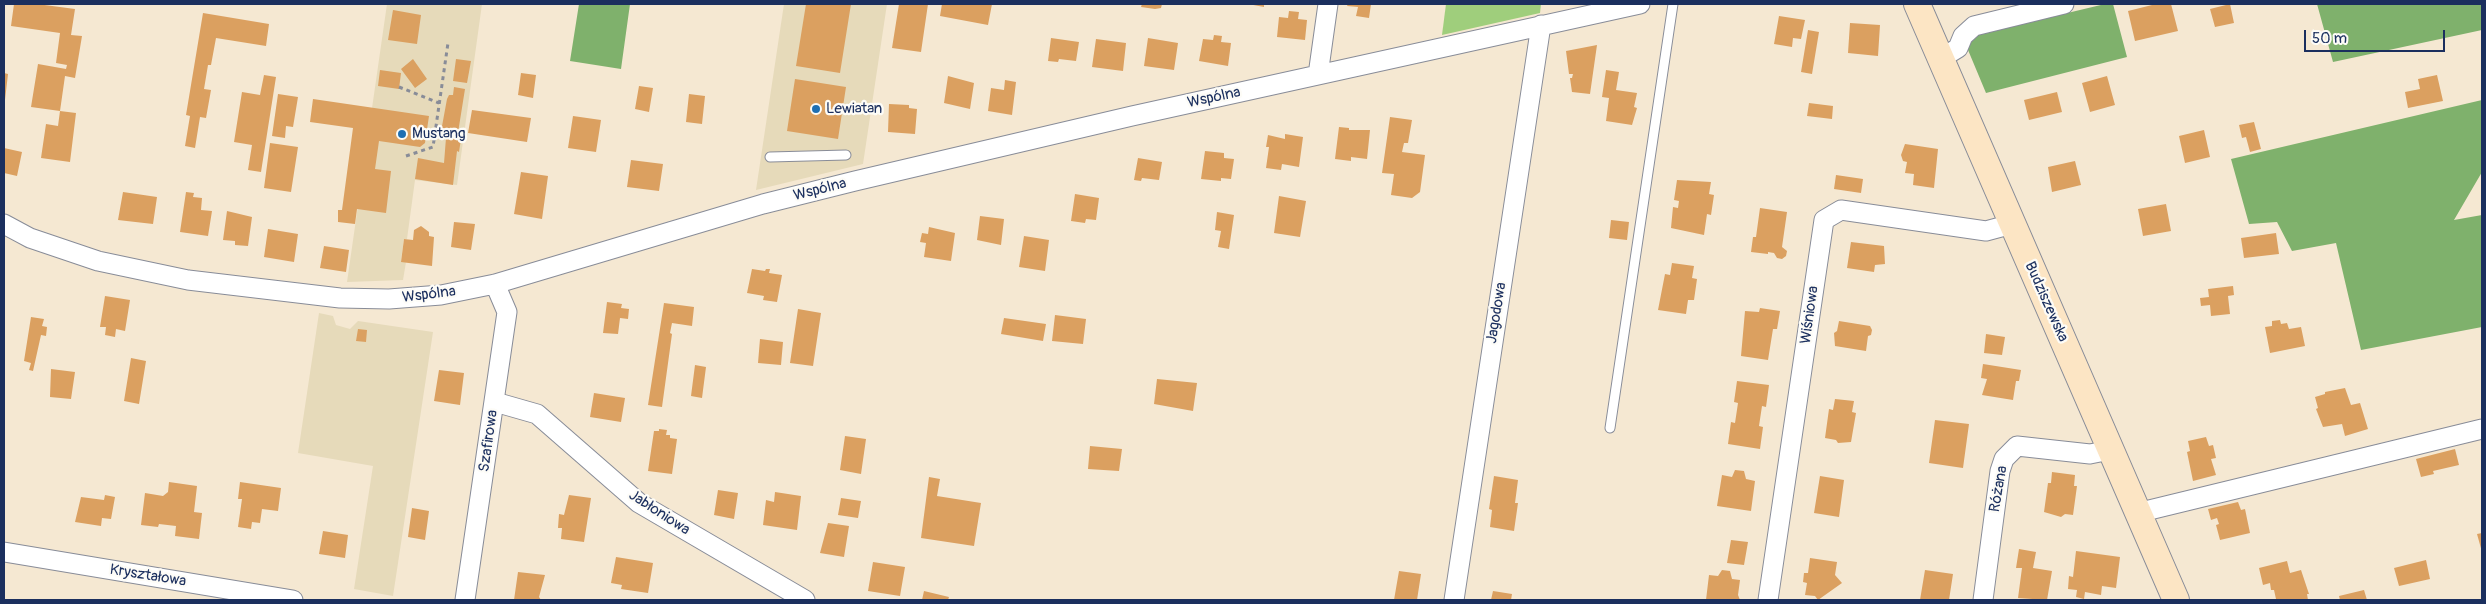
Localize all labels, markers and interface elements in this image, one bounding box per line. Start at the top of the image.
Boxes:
scale bar [2306,20,2447,52]
text: 50 m [2312,29,2347,48]
street label: Wspólna [1186,84,1242,112]
place label: Lewiatan [826,100,882,118]
marker: Lewiatan [810,103,822,115]
place label: Mustang [412,125,466,143]
marker: Mustang [396,128,408,140]
street label: Wspólna [792,175,848,205]
street label: Budziszewska [2020,259,2072,345]
street label: Jagodowa [1483,281,1511,345]
street label: Wspólna [401,283,457,307]
street label: Wiśniowa [1797,285,1823,345]
street label: Szafirowa [476,409,502,473]
street label: Różana [1986,464,2012,514]
street label: Jabłoniowa [625,487,693,539]
street label: Kryształowa [109,561,187,591]

